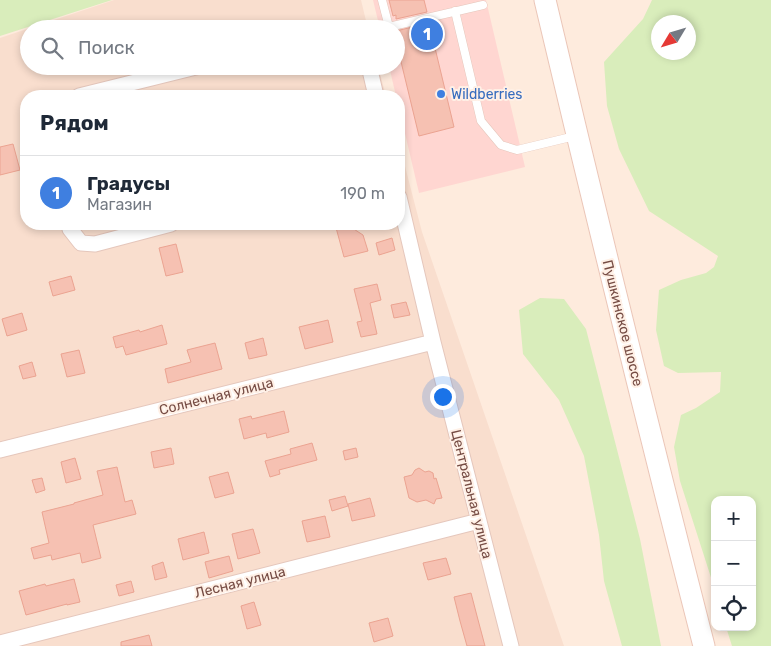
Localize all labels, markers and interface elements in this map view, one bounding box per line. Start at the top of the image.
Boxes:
pin: 1 [411,15,443,53]
north arrow [651,15,696,60]
search box [20,20,405,75]
icon: search [38,34,66,62]
text: Поиск [78,36,135,59]
place label: Wildberries [451,86,523,103]
marker: Wildberries [435,88,447,100]
text: Рядом [40,110,109,135]
text: Градусы [87,172,170,195]
text: 1 [52,184,60,203]
text: 190 m [340,184,385,203]
text: Магазин [87,195,152,214]
street label: Пушкинское шоссе [599,258,647,388]
street label: Солнечная улица [157,374,275,419]
your location [430,384,456,410]
street label: Центральная улица [447,428,496,560]
map controls [711,496,756,631]
button: + [711,496,756,541]
button: − [711,541,756,586]
street label: Лесная улица [193,563,287,602]
button: locate [711,586,756,631]

